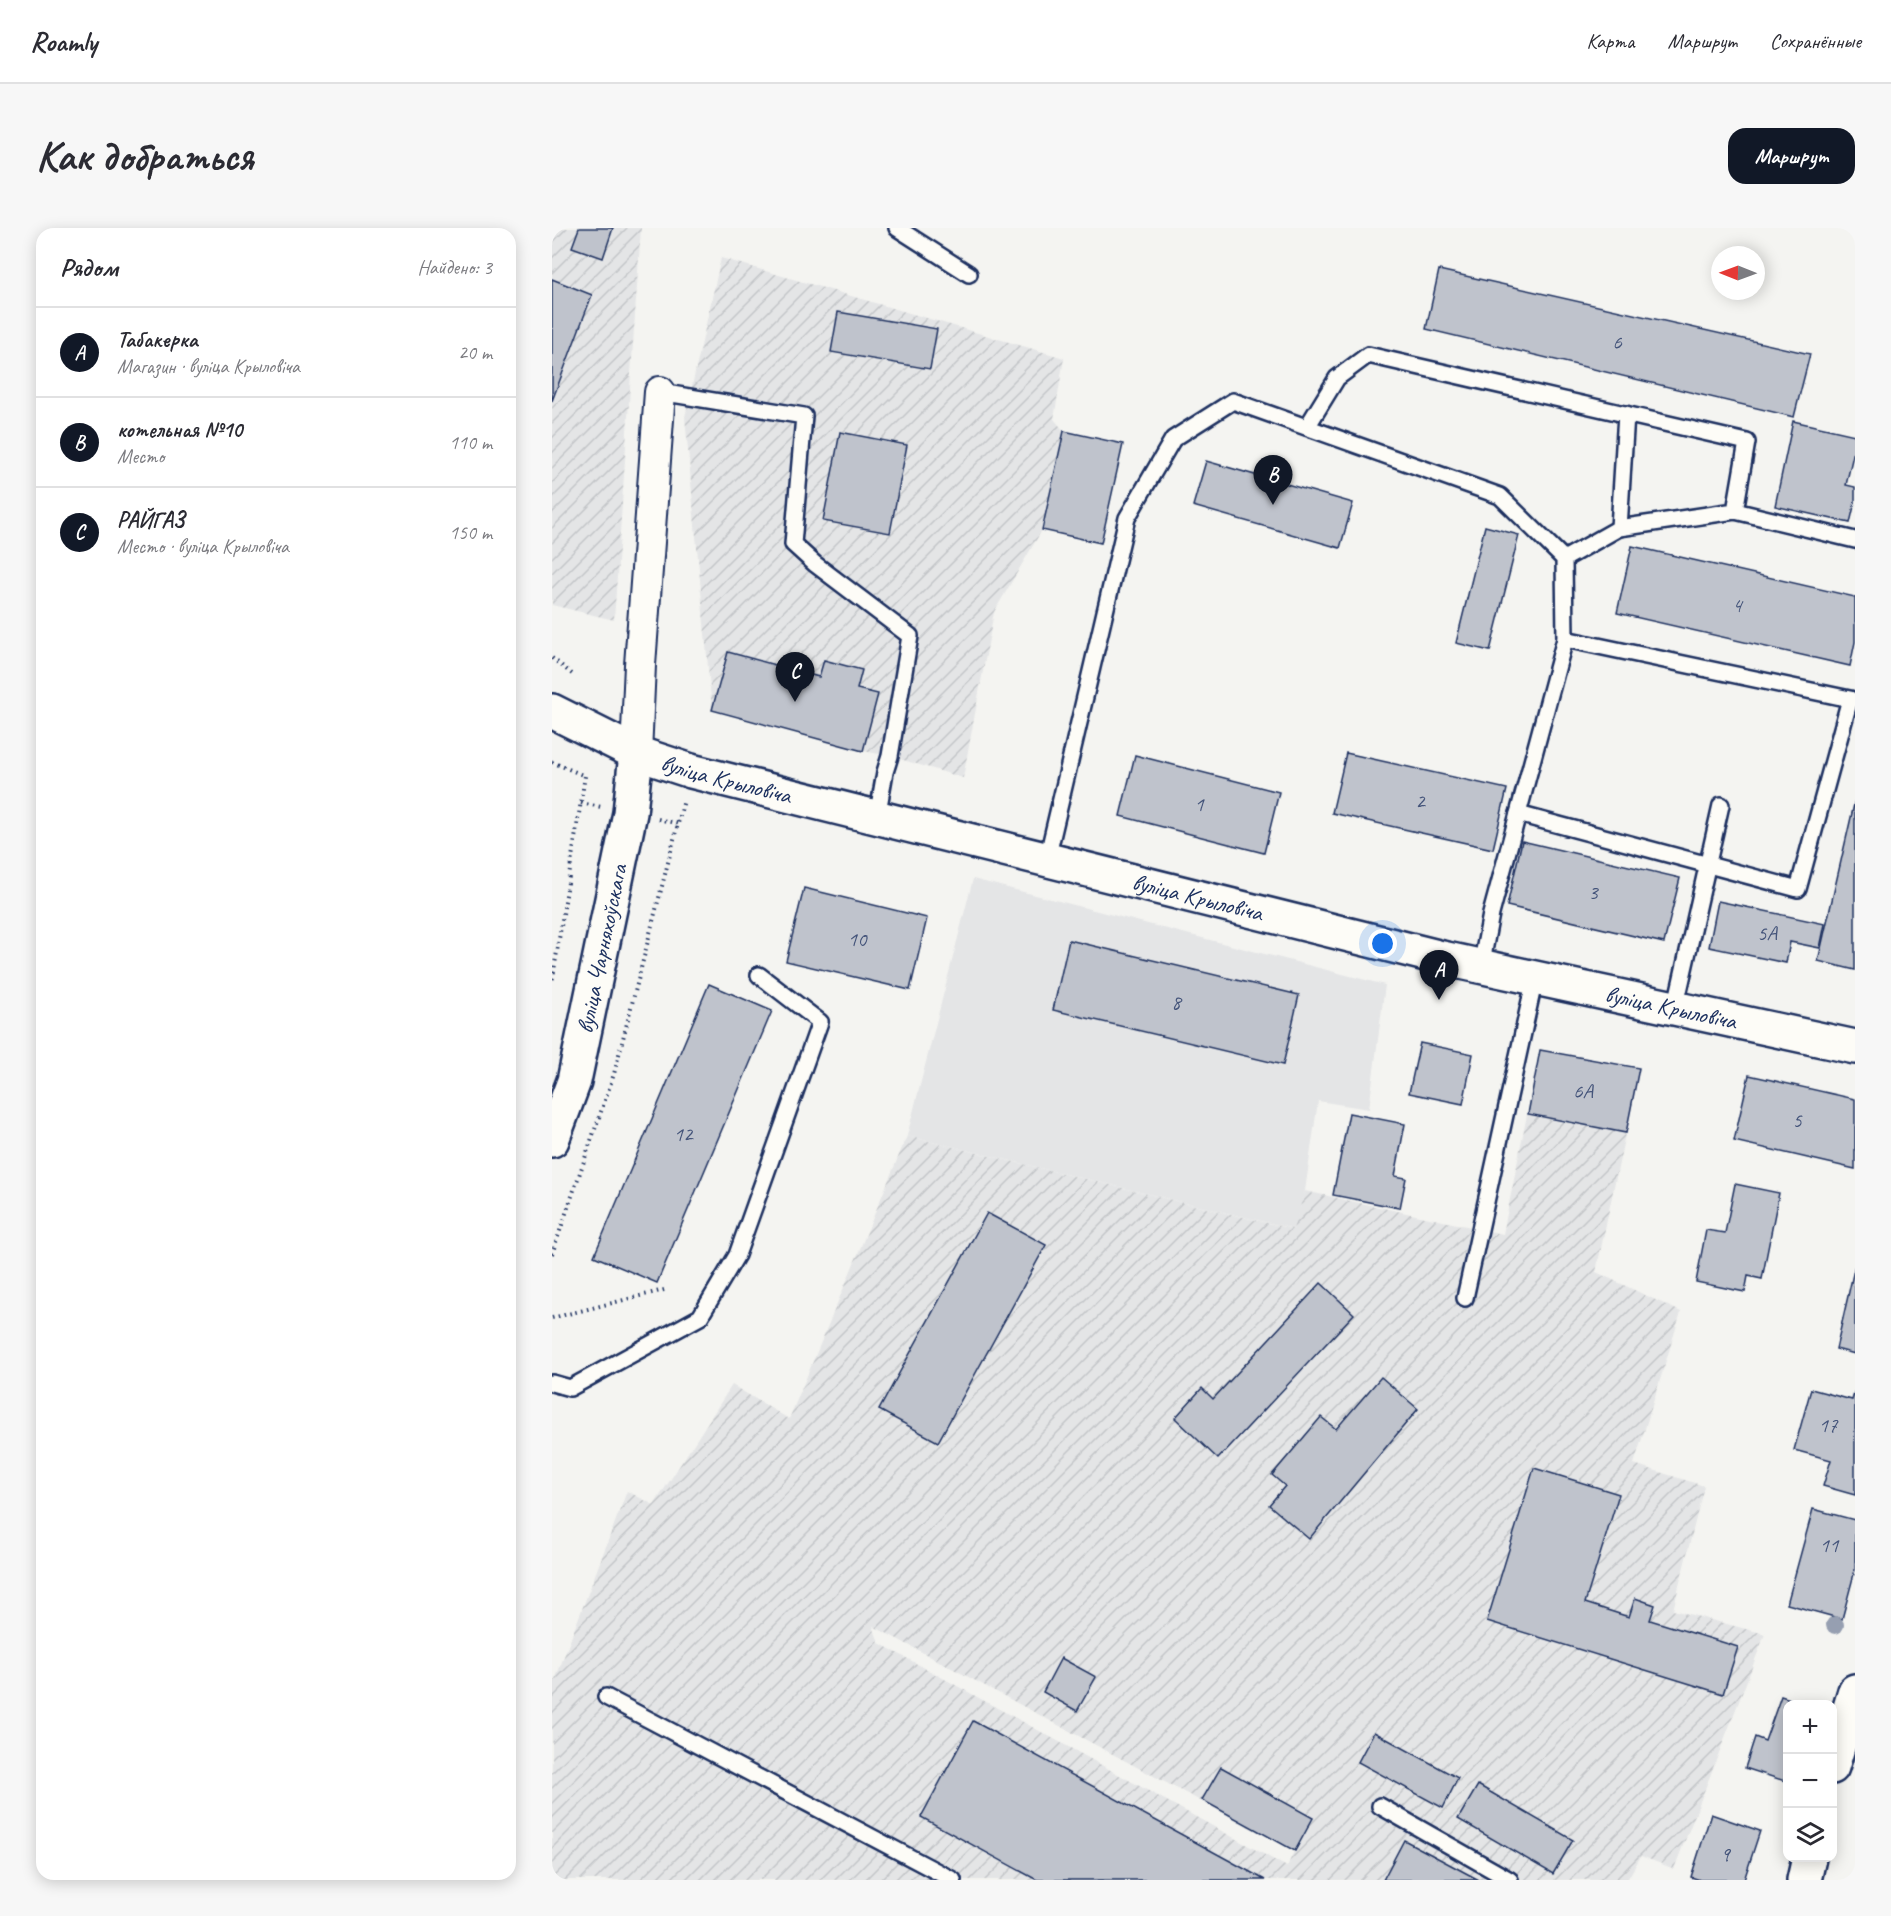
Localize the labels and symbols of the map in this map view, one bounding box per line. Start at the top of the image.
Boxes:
north arrow [1711,246,1765,300]
house number: 6 [1612,329,1622,355]
pin: B [1254,456,1292,505]
house number: 4 [1732,592,1744,618]
pin: C [776,652,814,702]
street label: вуліца Крыловіча [657,747,796,811]
house number: 2 [1415,788,1426,814]
house number: 1 [1194,791,1205,817]
street label: вуліца Чарняхоўскага [569,860,634,1036]
street label: вуліца Крыловіча [1129,867,1268,928]
house number: 3 [1588,879,1599,905]
house number: 5А [1757,920,1778,946]
house number: 10 [848,926,868,952]
your location [1368,929,1397,958]
pin: A [1420,950,1458,1000]
street label: вуліца Крыловіча [1603,979,1741,1036]
house number: 8 [1171,989,1183,1015]
house number: 6А [1573,1078,1594,1104]
house number: 5 [1792,1107,1803,1133]
house number: 12 [674,1121,694,1147]
house number: 17 [1819,1412,1839,1438]
house number: 11 [1820,1532,1840,1558]
house number: 9 [1720,1841,1731,1867]

